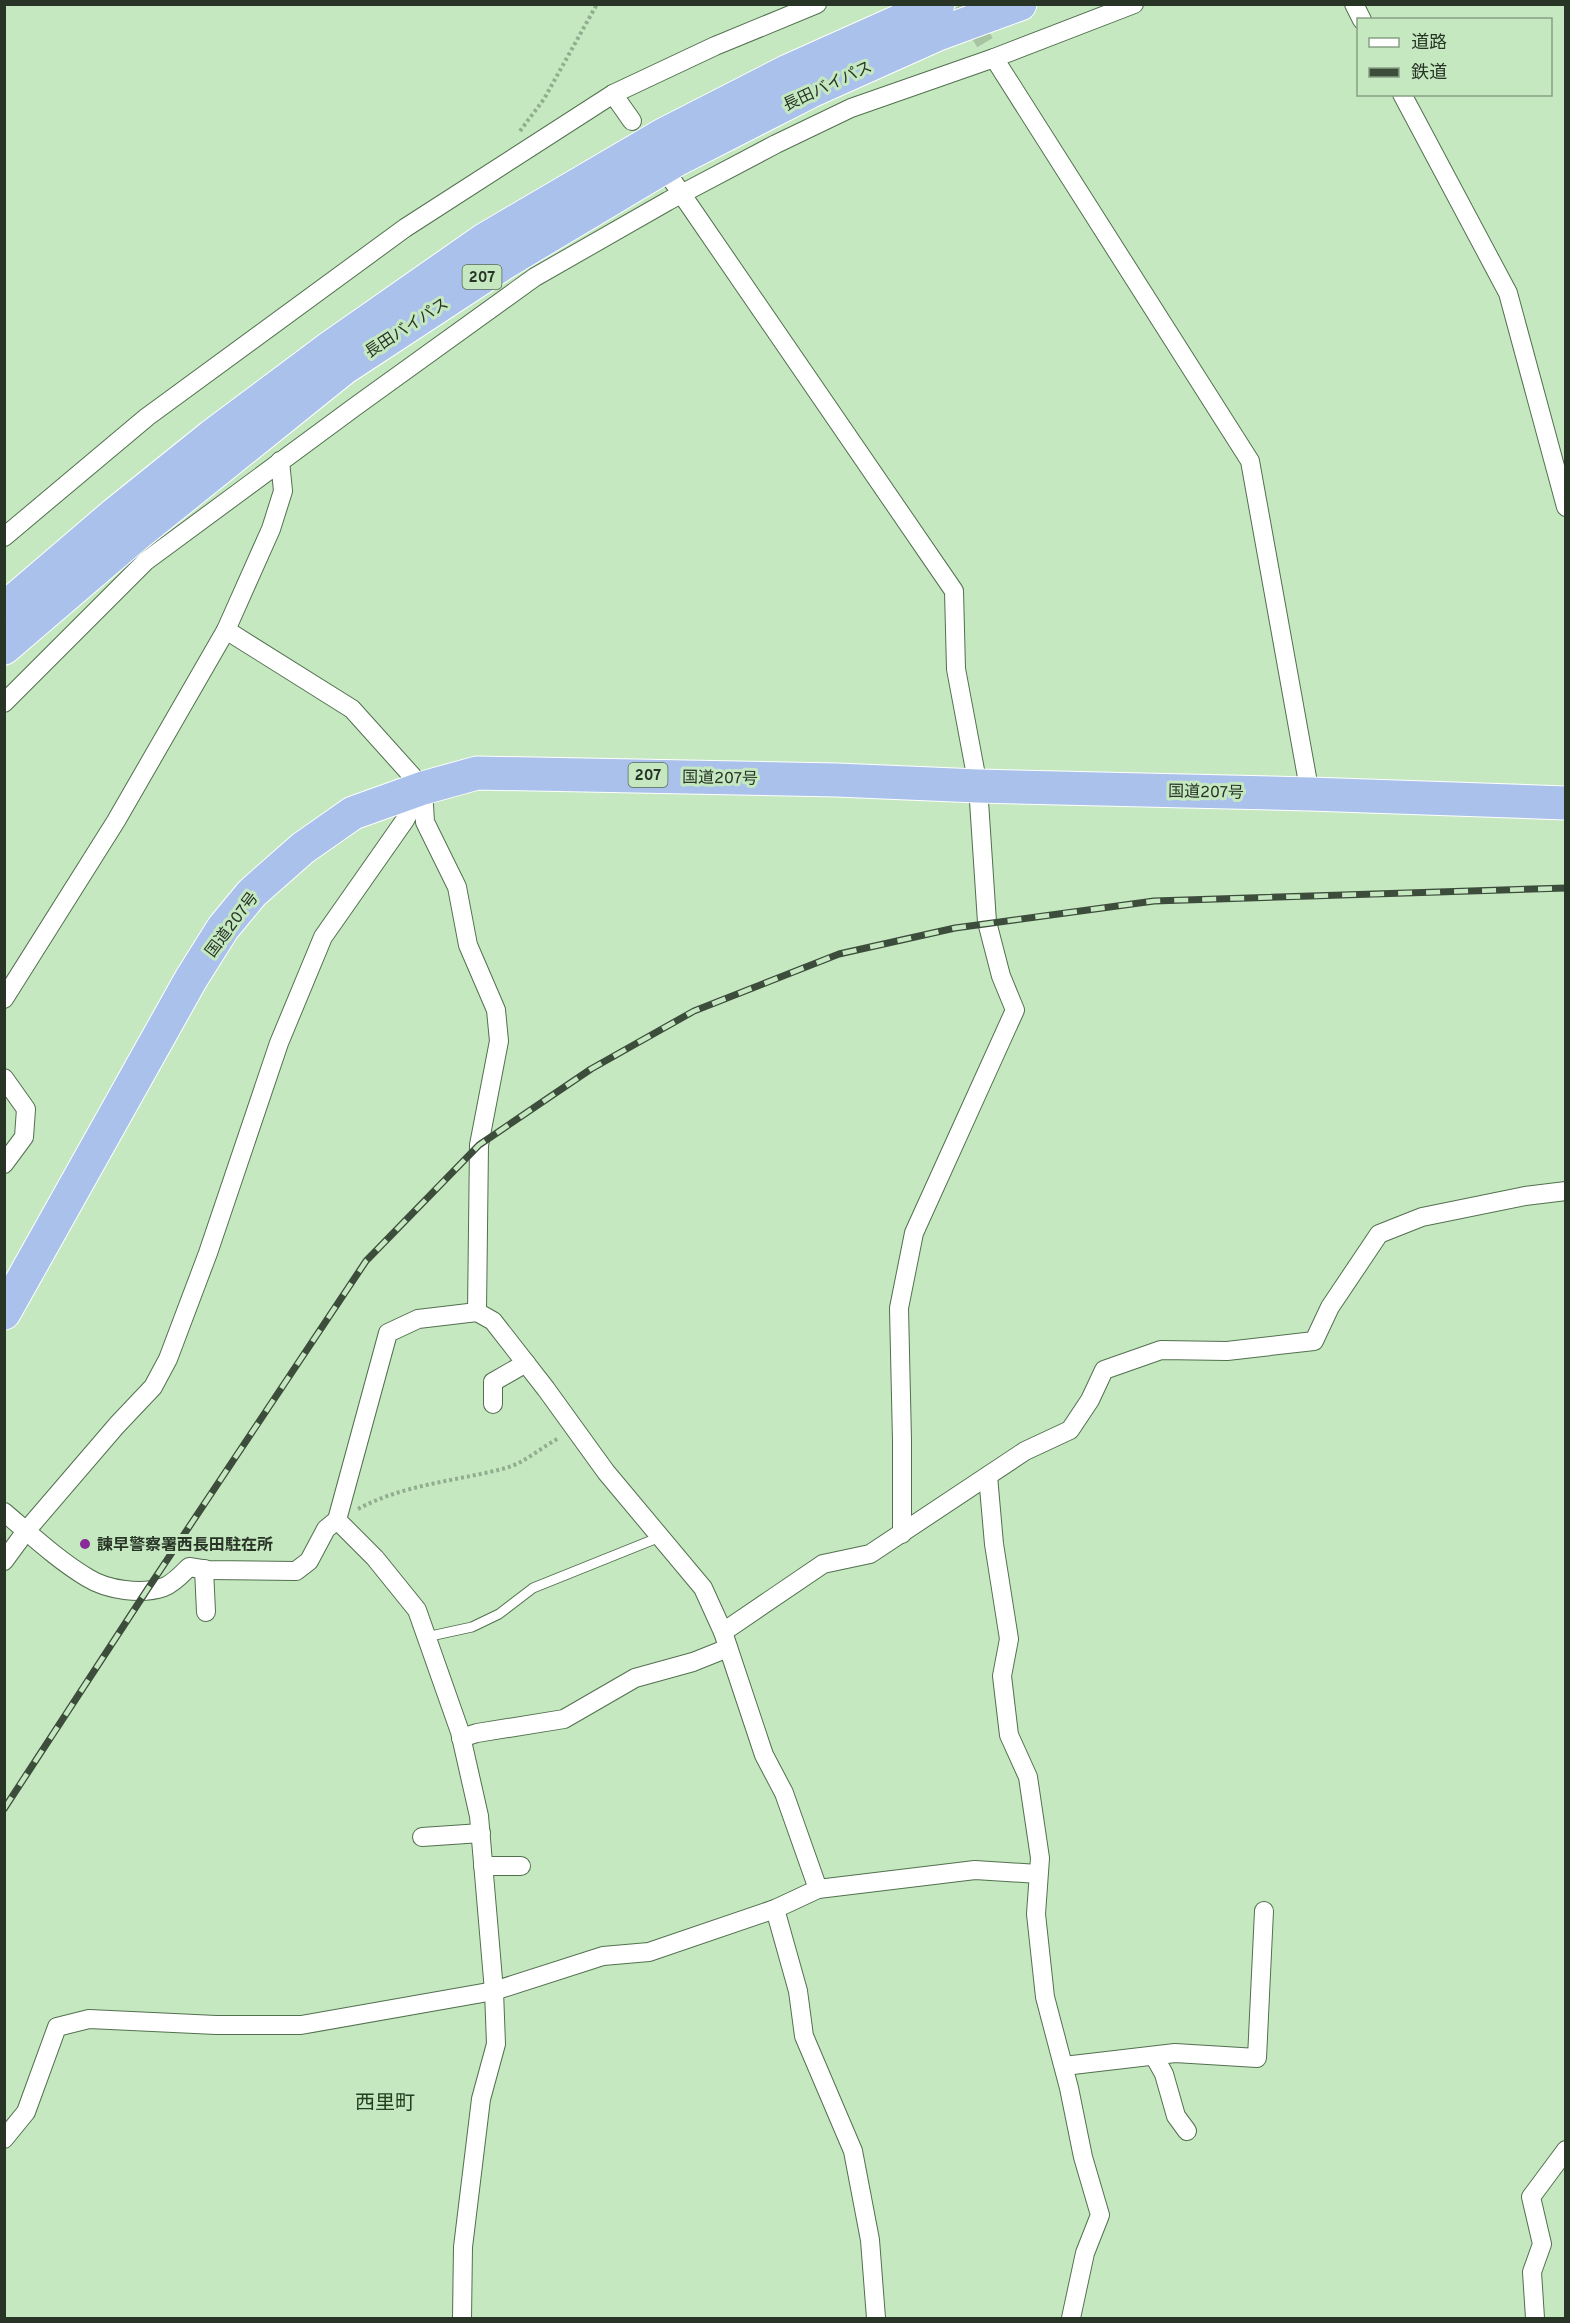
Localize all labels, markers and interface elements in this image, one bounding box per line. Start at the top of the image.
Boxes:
legend [1357,18,1552,96]
text: 道路 [1411,32,1447,55]
street label: 長田バイパス [780,58,875,116]
text: 鉄道 [1411,62,1447,85]
road number: 207 [462,265,502,289]
street label: 長田バイパス [362,294,453,363]
road number: 207 [628,763,668,787]
street label: 国道207号 [682,768,758,790]
street label: 国道207号 [1168,782,1244,804]
street label: 国道207号 [202,889,263,962]
place label: 諫早警察署西長田駐在所 [97,1536,273,1556]
marker: 諫早警察署西長田駐在所 [78,1537,92,1551]
district label: 西里町 [355,2091,415,2117]

